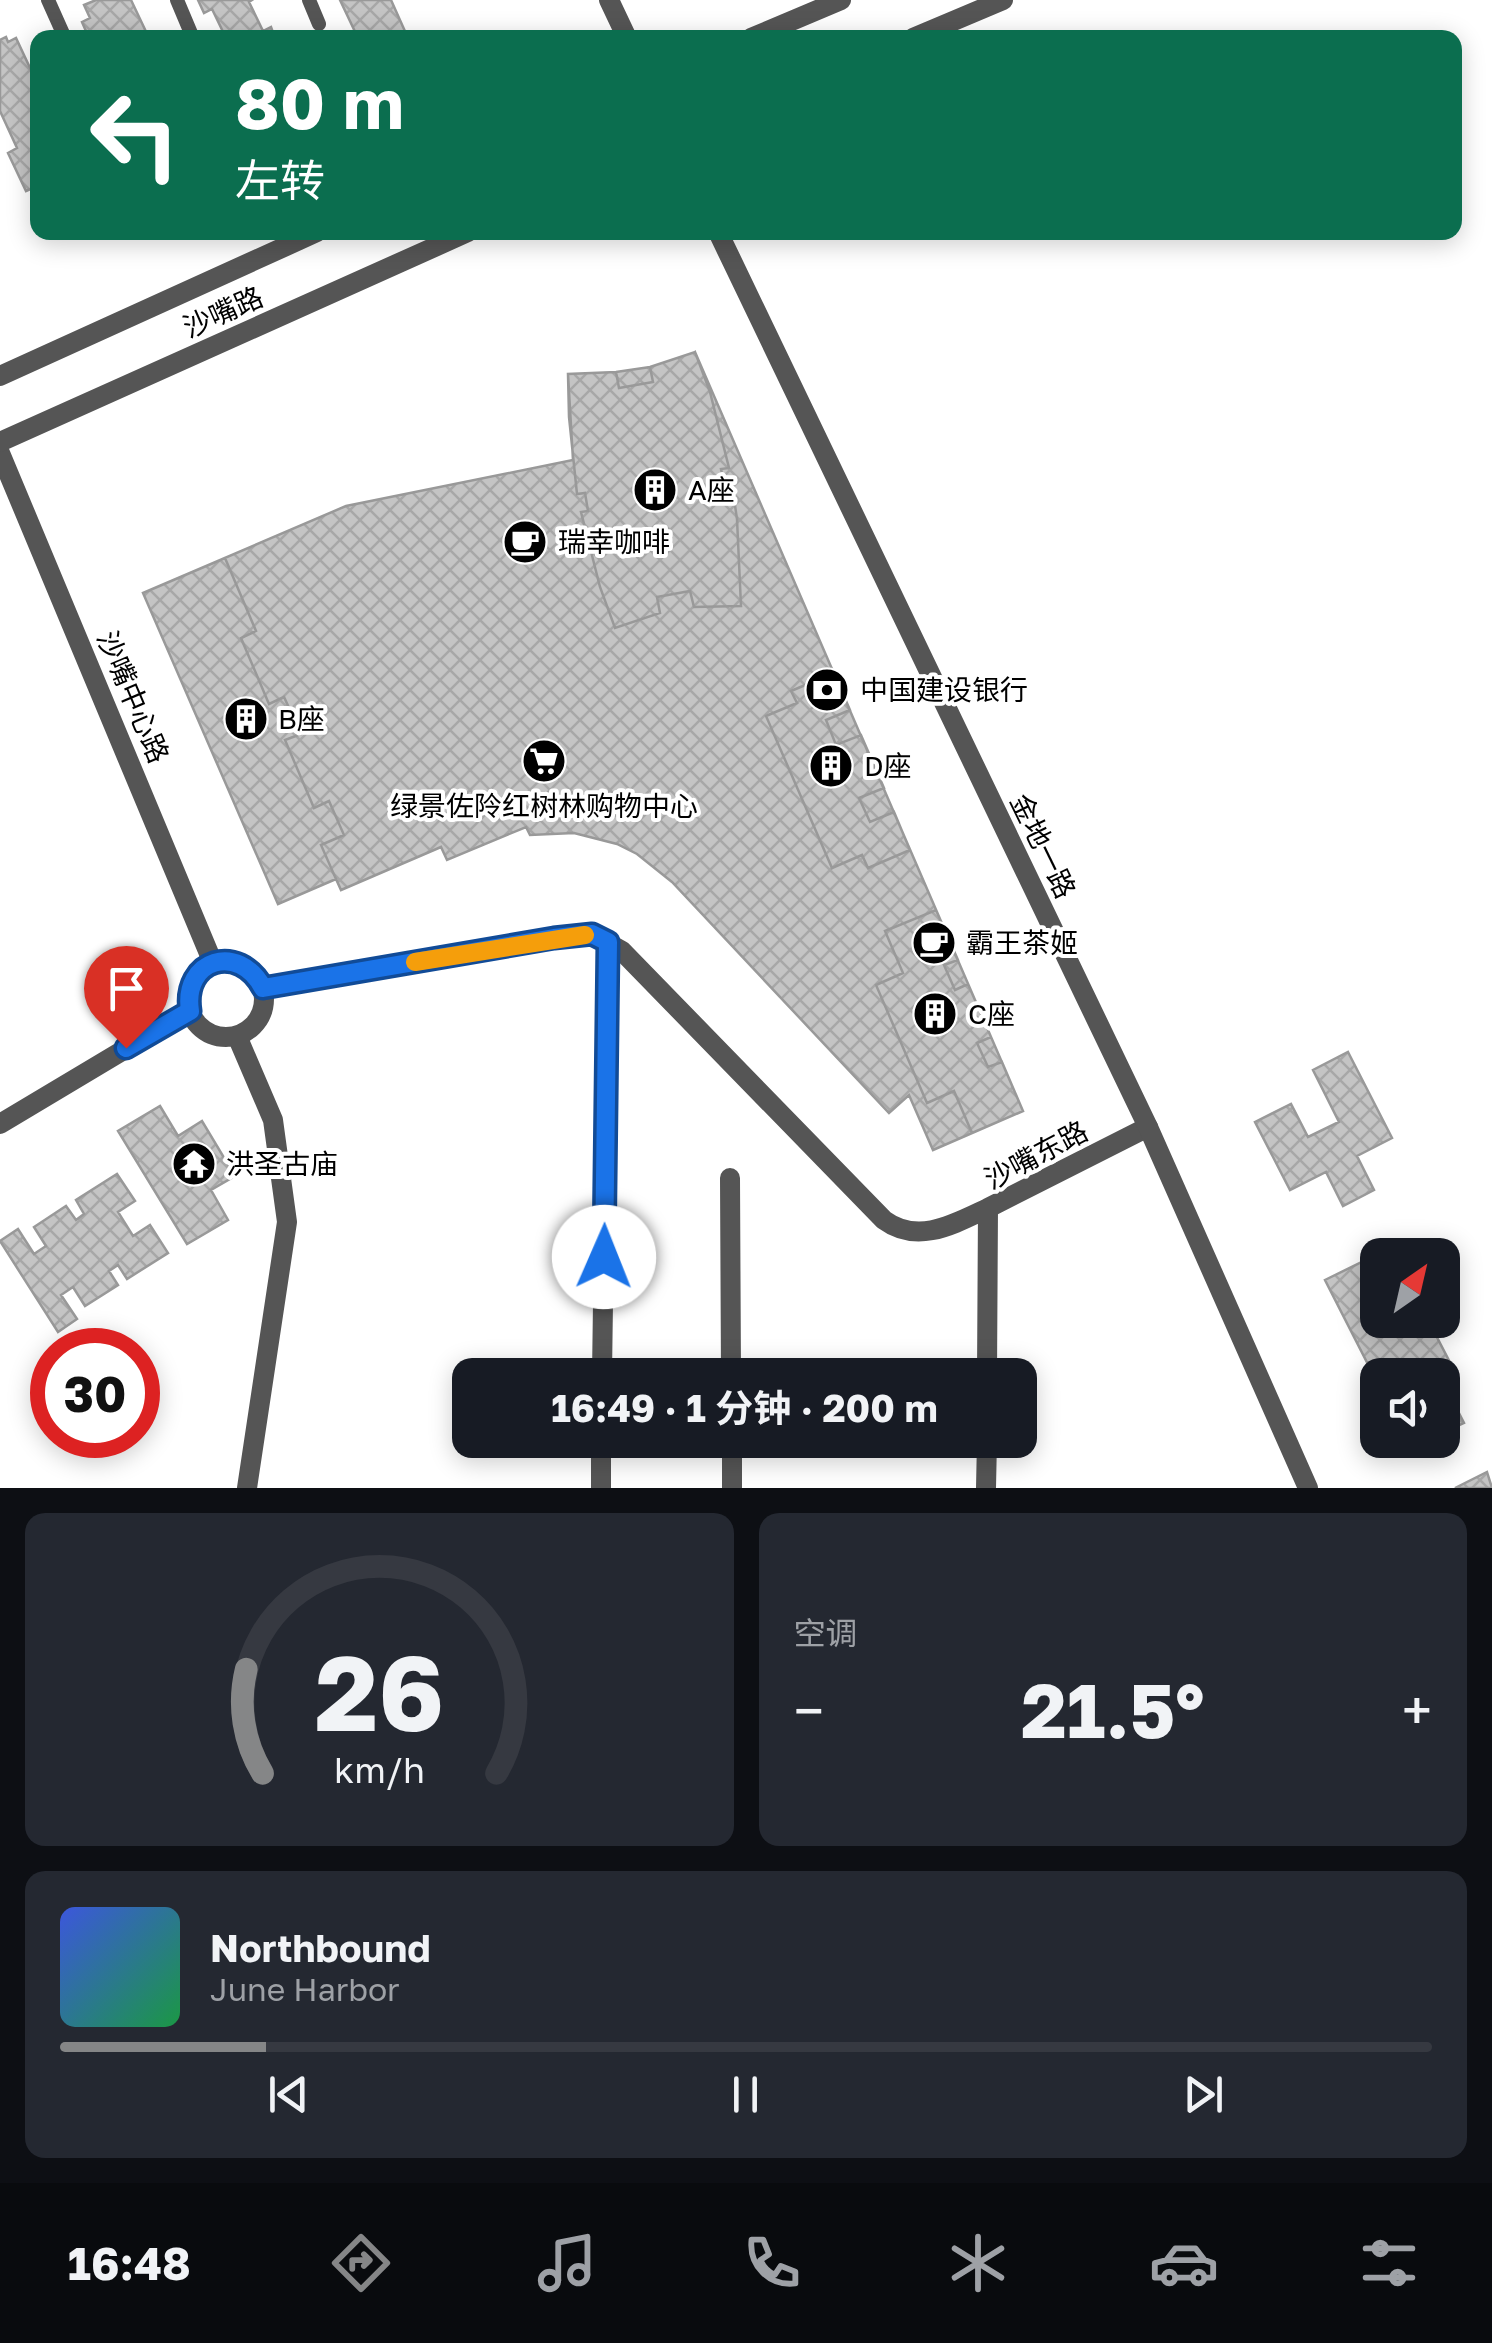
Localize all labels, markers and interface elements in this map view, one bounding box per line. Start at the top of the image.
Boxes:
text: 80 m [235,60,404,144]
icon: left [70,70,200,200]
text: 左转 [235,153,325,207]
street label: 沙嘴路 [178,279,268,344]
building icon: A座 [632,467,678,513]
place label: A座 [688,473,735,506]
cafe icon: 瑞幸咖啡 [502,519,548,565]
place label: 瑞幸咖啡 [558,525,670,558]
street label: 沙嘴中心路 [91,626,176,768]
bank icon: 中国建设银行 [804,667,850,713]
place label: 中国建设银行 [860,673,1028,706]
building icon: B座 [223,696,269,742]
place label: B座 [278,702,325,735]
supermarket icon: 绿景佐阾红树林购物中心 [521,738,567,784]
building icon: D座 [808,743,854,789]
place label: D座 [864,749,912,782]
street label: 金地一路 [1004,788,1083,903]
place label: 绿景佐阾红树林购物中心 [390,789,698,822]
cafe icon: 霸王茶姬 [911,920,957,966]
place label: 霸王茶姬 [966,926,1078,959]
pin [84,946,169,1049]
icon: arrive [99,961,154,1016]
building icon: C座 [912,991,958,1037]
place label: C座 [968,997,1015,1030]
street label: 沙嘴东路 [979,1114,1093,1195]
temple icon: 洪圣古庙 [171,1141,217,1187]
place label: 洪圣古庙 [226,1147,338,1180]
position arrow [552,1205,656,1309]
north arrow [1360,1238,1460,1338]
map controls [1360,1238,1460,1458]
speed limit sign: 30 [30,1328,160,1458]
button: sound [1360,1358,1460,1458]
text: 16:49 · 1 分钟 · 200 m [551,1385,938,1430]
text: 空调 [794,1614,858,1652]
text: 26 [315,1629,444,1754]
text: 21.5° [1021,1664,1204,1755]
text: − [794,1677,824,1743]
text: + [1402,1677,1432,1743]
text: km/h [334,1748,425,1791]
text: Northbound [210,1925,431,1970]
text: June Harbor [210,1970,400,2008]
icon: previous [261,2067,316,2122]
icon: pause [718,2067,773,2122]
icon: next [1176,2067,1231,2122]
icon: directions [326,2228,396,2298]
icon: music [532,2228,602,2298]
icon: phone [737,2228,807,2298]
icon: climate [943,2228,1013,2298]
icon: car [1149,2228,1219,2298]
icon: filters [1354,2228,1424,2298]
text: 16:48 [68,2236,191,2290]

